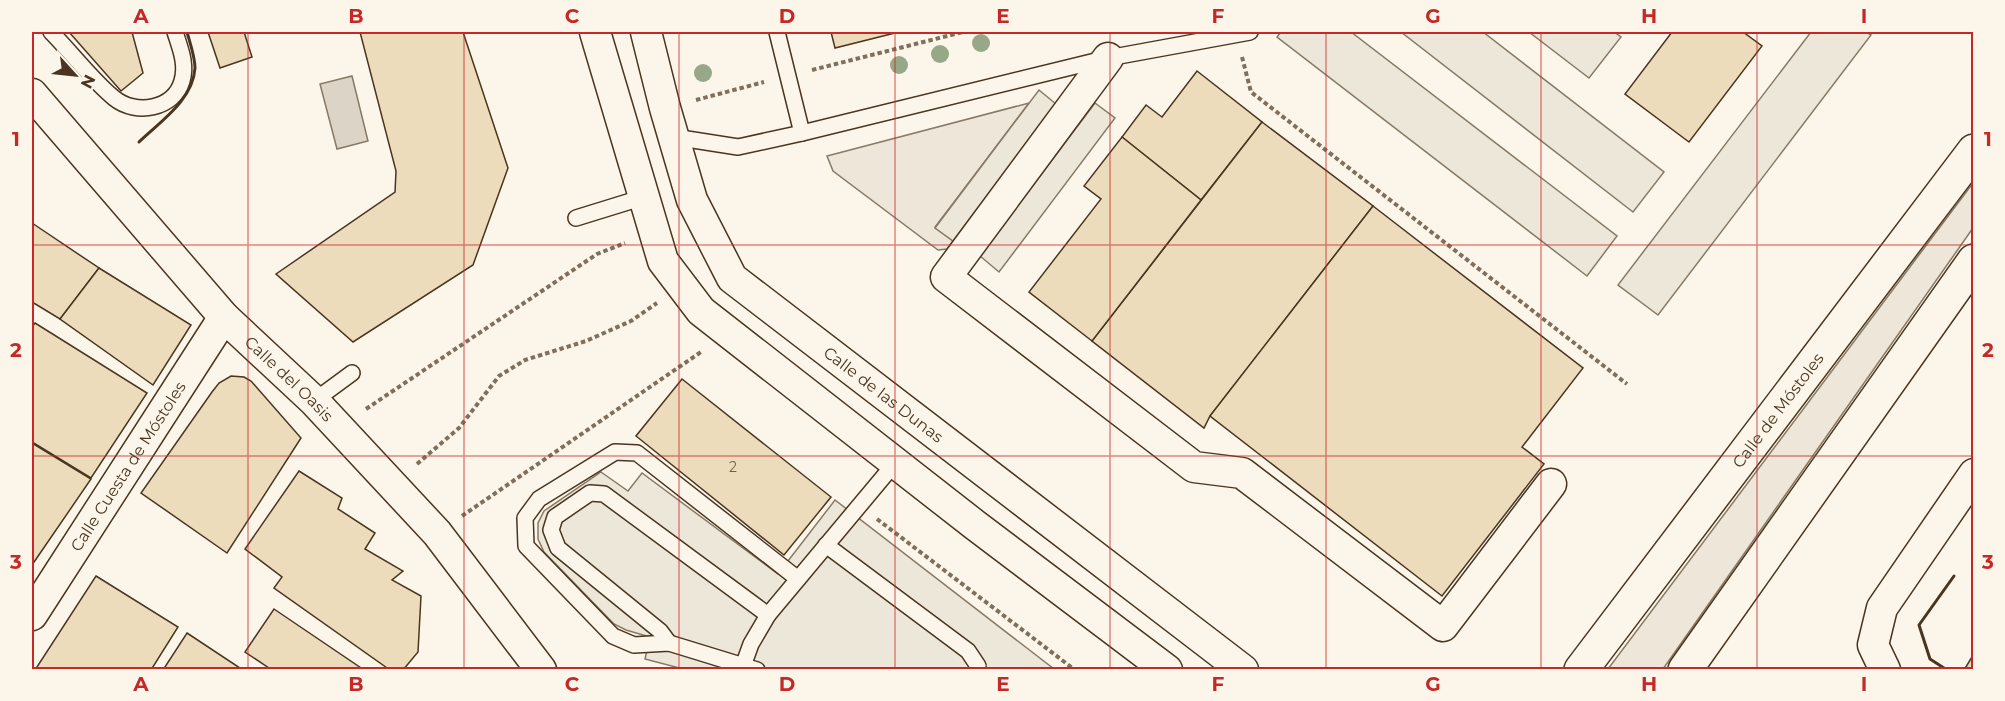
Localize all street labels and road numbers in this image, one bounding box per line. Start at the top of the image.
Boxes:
street label: Calle del Oasis [241,332,338,425]
street label: Calle de las Dunas [820,342,947,446]
street label: Calle de Móstoles [1728,349,1827,471]
street label: Calle Cuesta de Móstoles [66,378,190,555]

